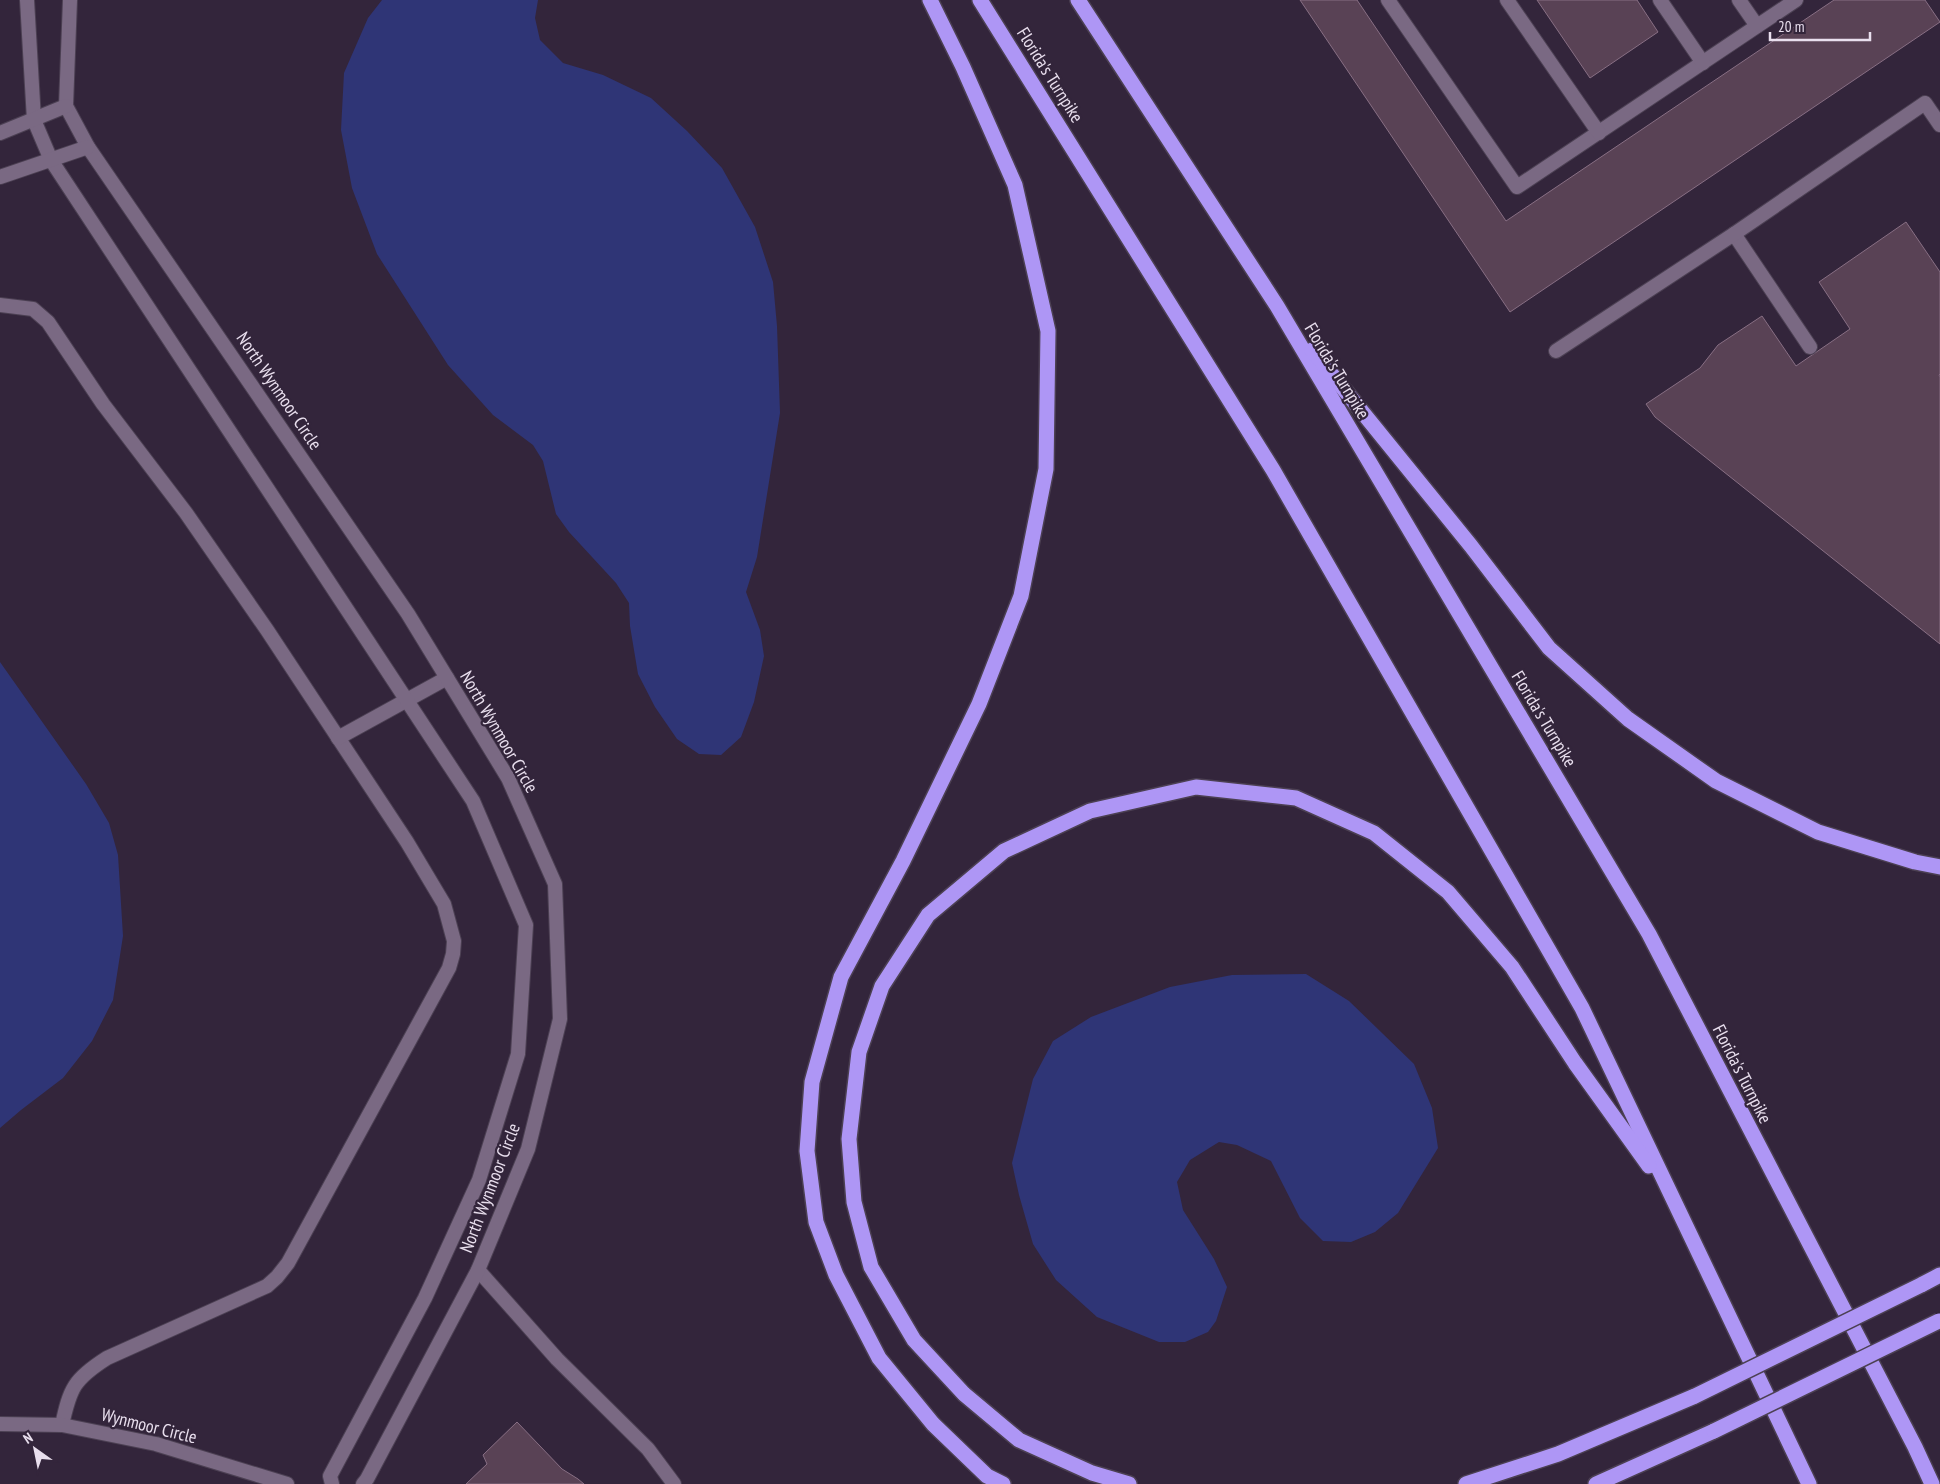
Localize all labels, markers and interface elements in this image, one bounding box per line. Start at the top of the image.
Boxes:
scale bar [1770,10,1870,42]
text: 20 m [1778,17,1804,36]
street label: Florida's Turnpike [1012,23,1089,127]
street label: Florida's Turnpike [1300,319,1375,423]
street label: North Wynmoor Circle [232,328,327,454]
street label: North Wynmoor Circle [455,667,544,797]
street label: Florida's Turnpike [1507,667,1582,771]
street label: Florida's Turnpike [1708,1020,1777,1127]
street label: North Wynmoor Circle [454,1120,525,1256]
street label: Wynmoor Circle [99,1403,199,1448]
north arrow [10,1424,60,1474]
text: N [20,1428,36,1448]

